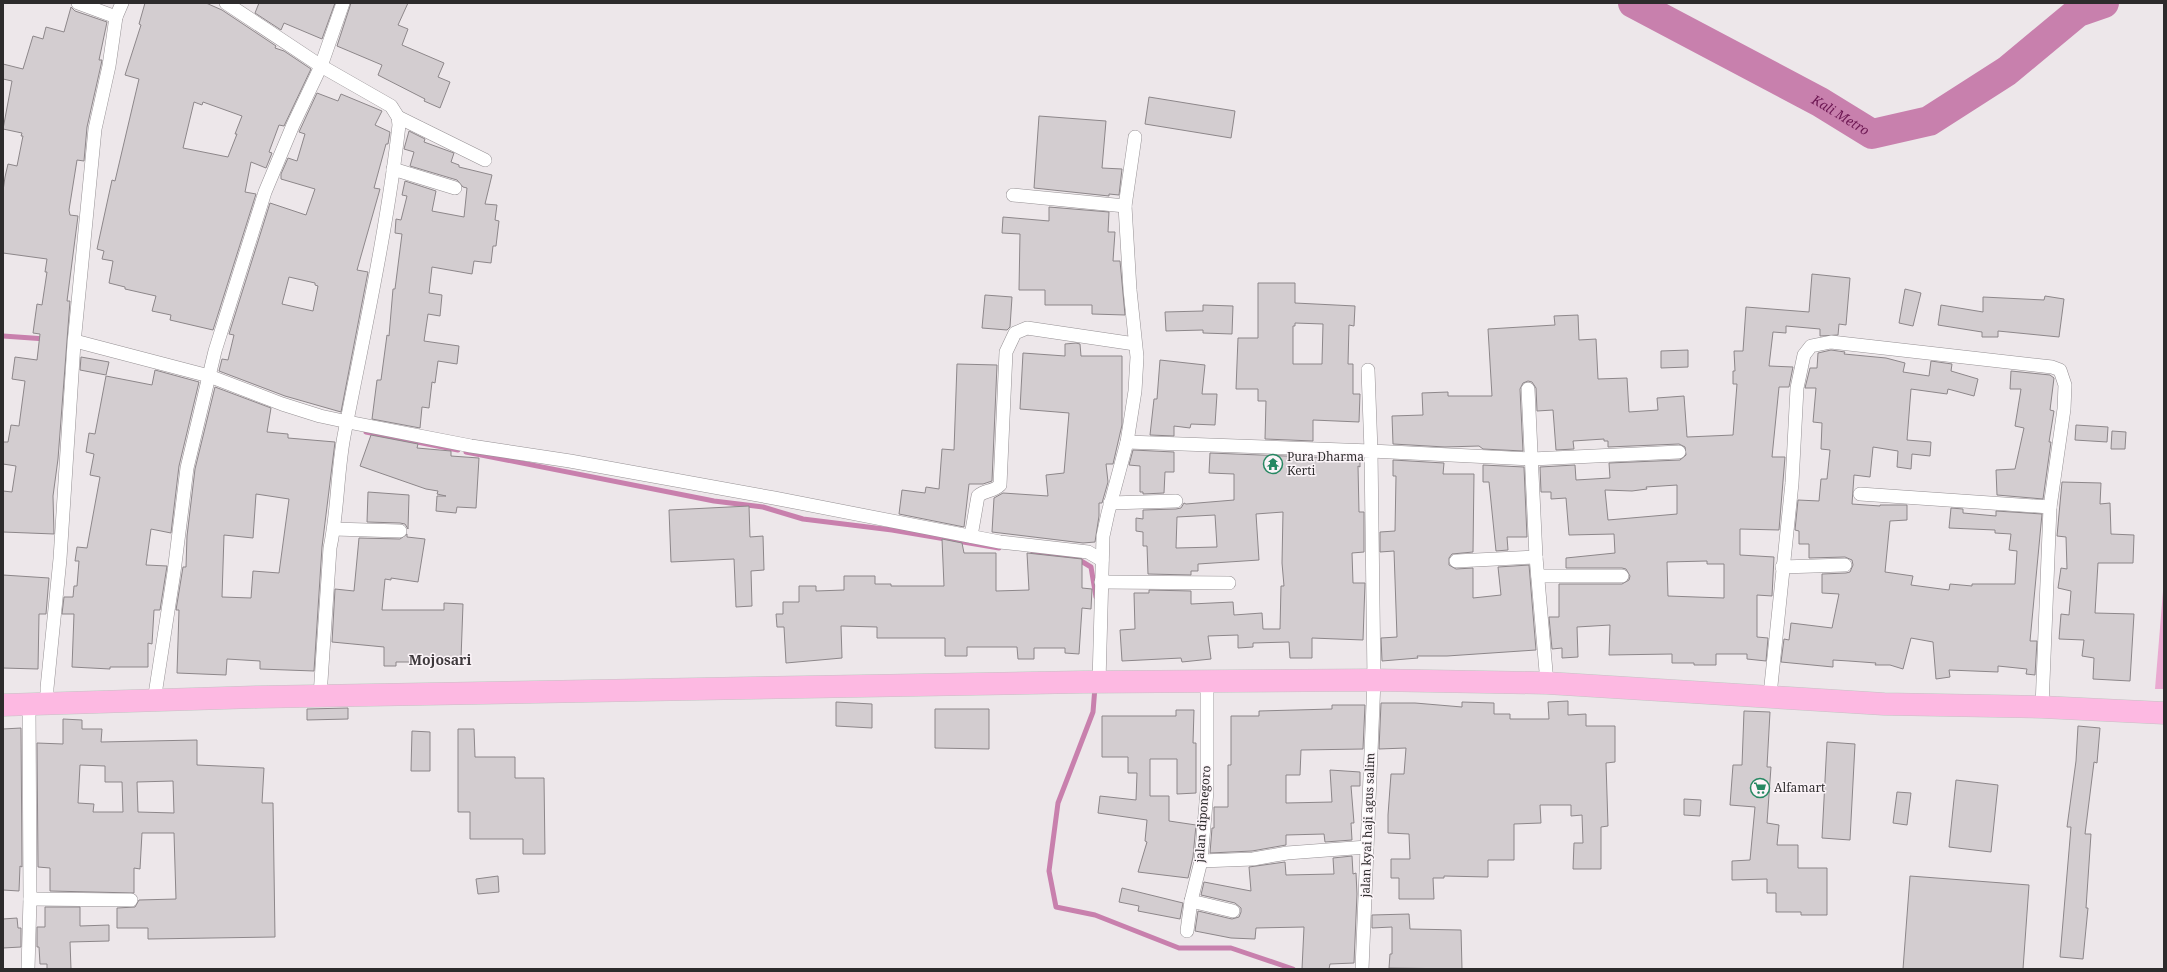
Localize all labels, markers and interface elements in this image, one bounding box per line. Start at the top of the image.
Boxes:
water label: Kali Metro [1808,90,1873,139]
place label: Pura Dharma Kerti [1287,448,1364,479]
temple icon: Pura Dharma Kerti [1262,453,1284,475]
district label: Mojosari [409,650,471,669]
street label: jalan kyai haji agus salim [1356,752,1379,899]
street label: jalan diponegoro [1191,765,1214,864]
supermarket icon: Alfamart [1749,777,1771,799]
place label: Alfamart [1774,779,1825,796]

